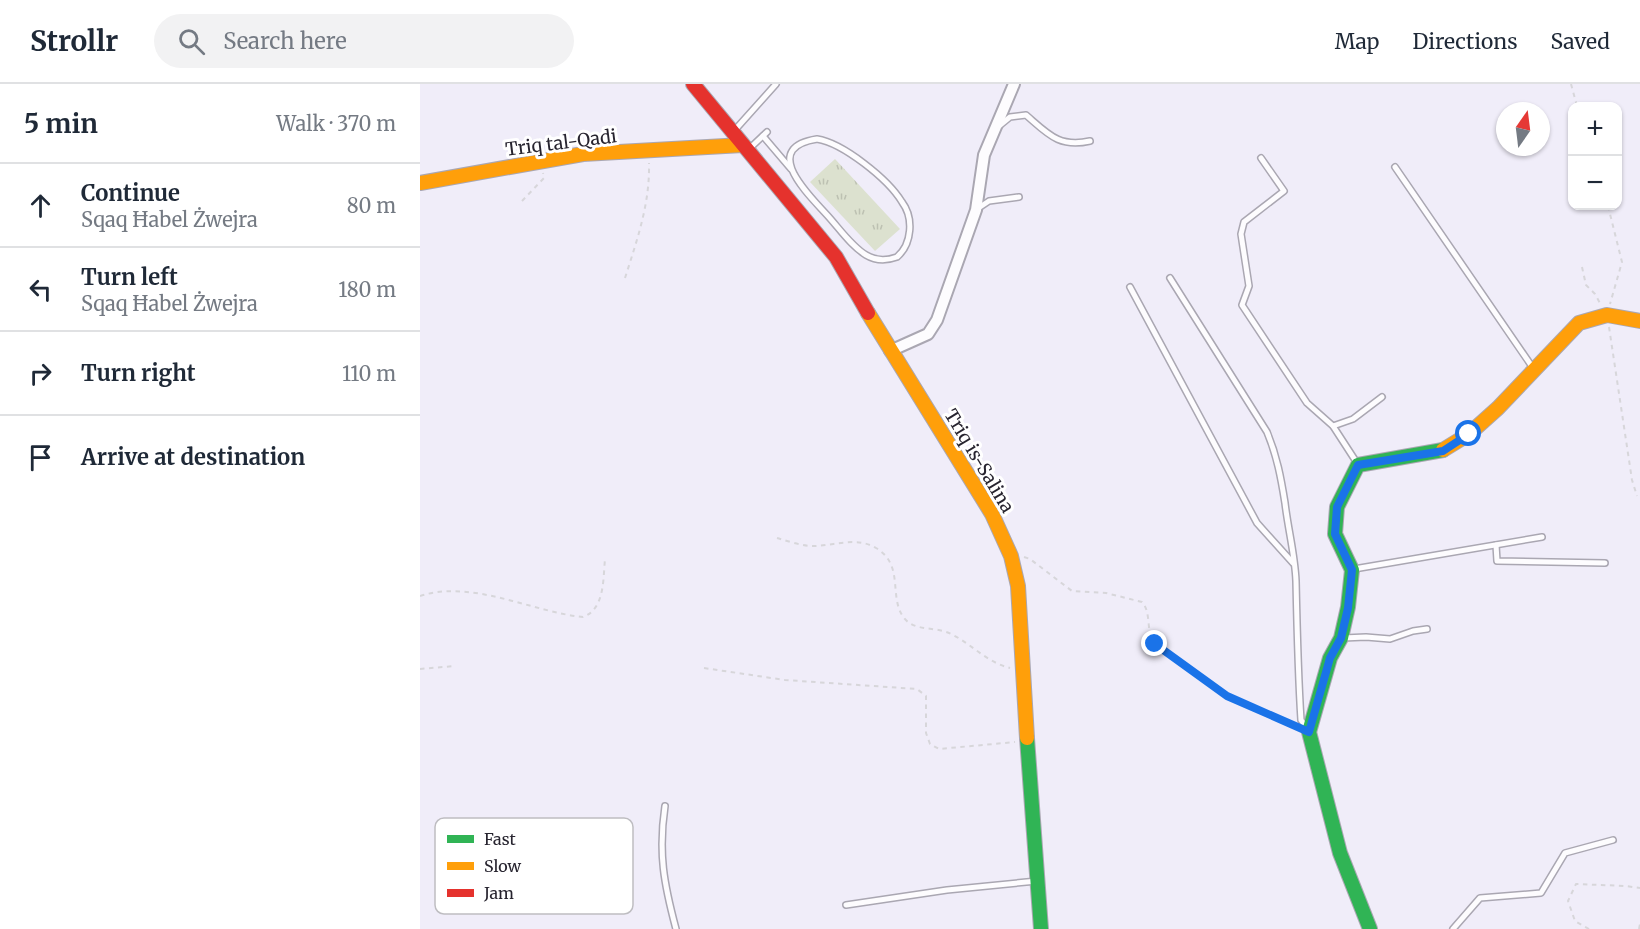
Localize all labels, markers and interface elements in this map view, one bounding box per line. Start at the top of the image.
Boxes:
search box [154,14,574,68]
text: Strollr [30,23,118,59]
icon: search [175,25,208,58]
text: Search here [223,27,347,55]
text: Map [1335,28,1379,55]
text: Directions [1412,28,1517,55]
text: Saved [1550,28,1610,55]
north arrow [1496,102,1550,156]
map controls [1568,102,1622,210]
button: + [1568,102,1622,156]
text: 5 min [24,107,98,140]
text: Walk · 370 m [276,111,396,136]
street label: Triq tal-Qadi [504,124,618,161]
button: − [1568,156,1622,210]
text: Continue [81,179,180,207]
icon: ahead [24,189,57,222]
text: 80 m [347,193,396,218]
text: Sqaq Ħabel Żwejra [81,207,258,232]
text: Turn left [81,263,178,291]
icon: left [24,273,57,306]
text: 180 m [338,277,396,302]
text: Sqaq Ħabel Żwejra [81,291,258,316]
icon: right [24,357,57,390]
text: Turn right [81,359,195,387]
text: 110 m [342,361,396,386]
street label: Triq is-Salina [939,405,1020,517]
route start [1455,420,1481,446]
icon: arrive [24,441,57,474]
text: Arrive at destination [81,443,305,471]
route end [1141,630,1167,656]
legend [435,818,633,914]
text: Fast [484,829,517,849]
text: Slow [484,856,522,876]
text: Jam [483,883,514,903]

